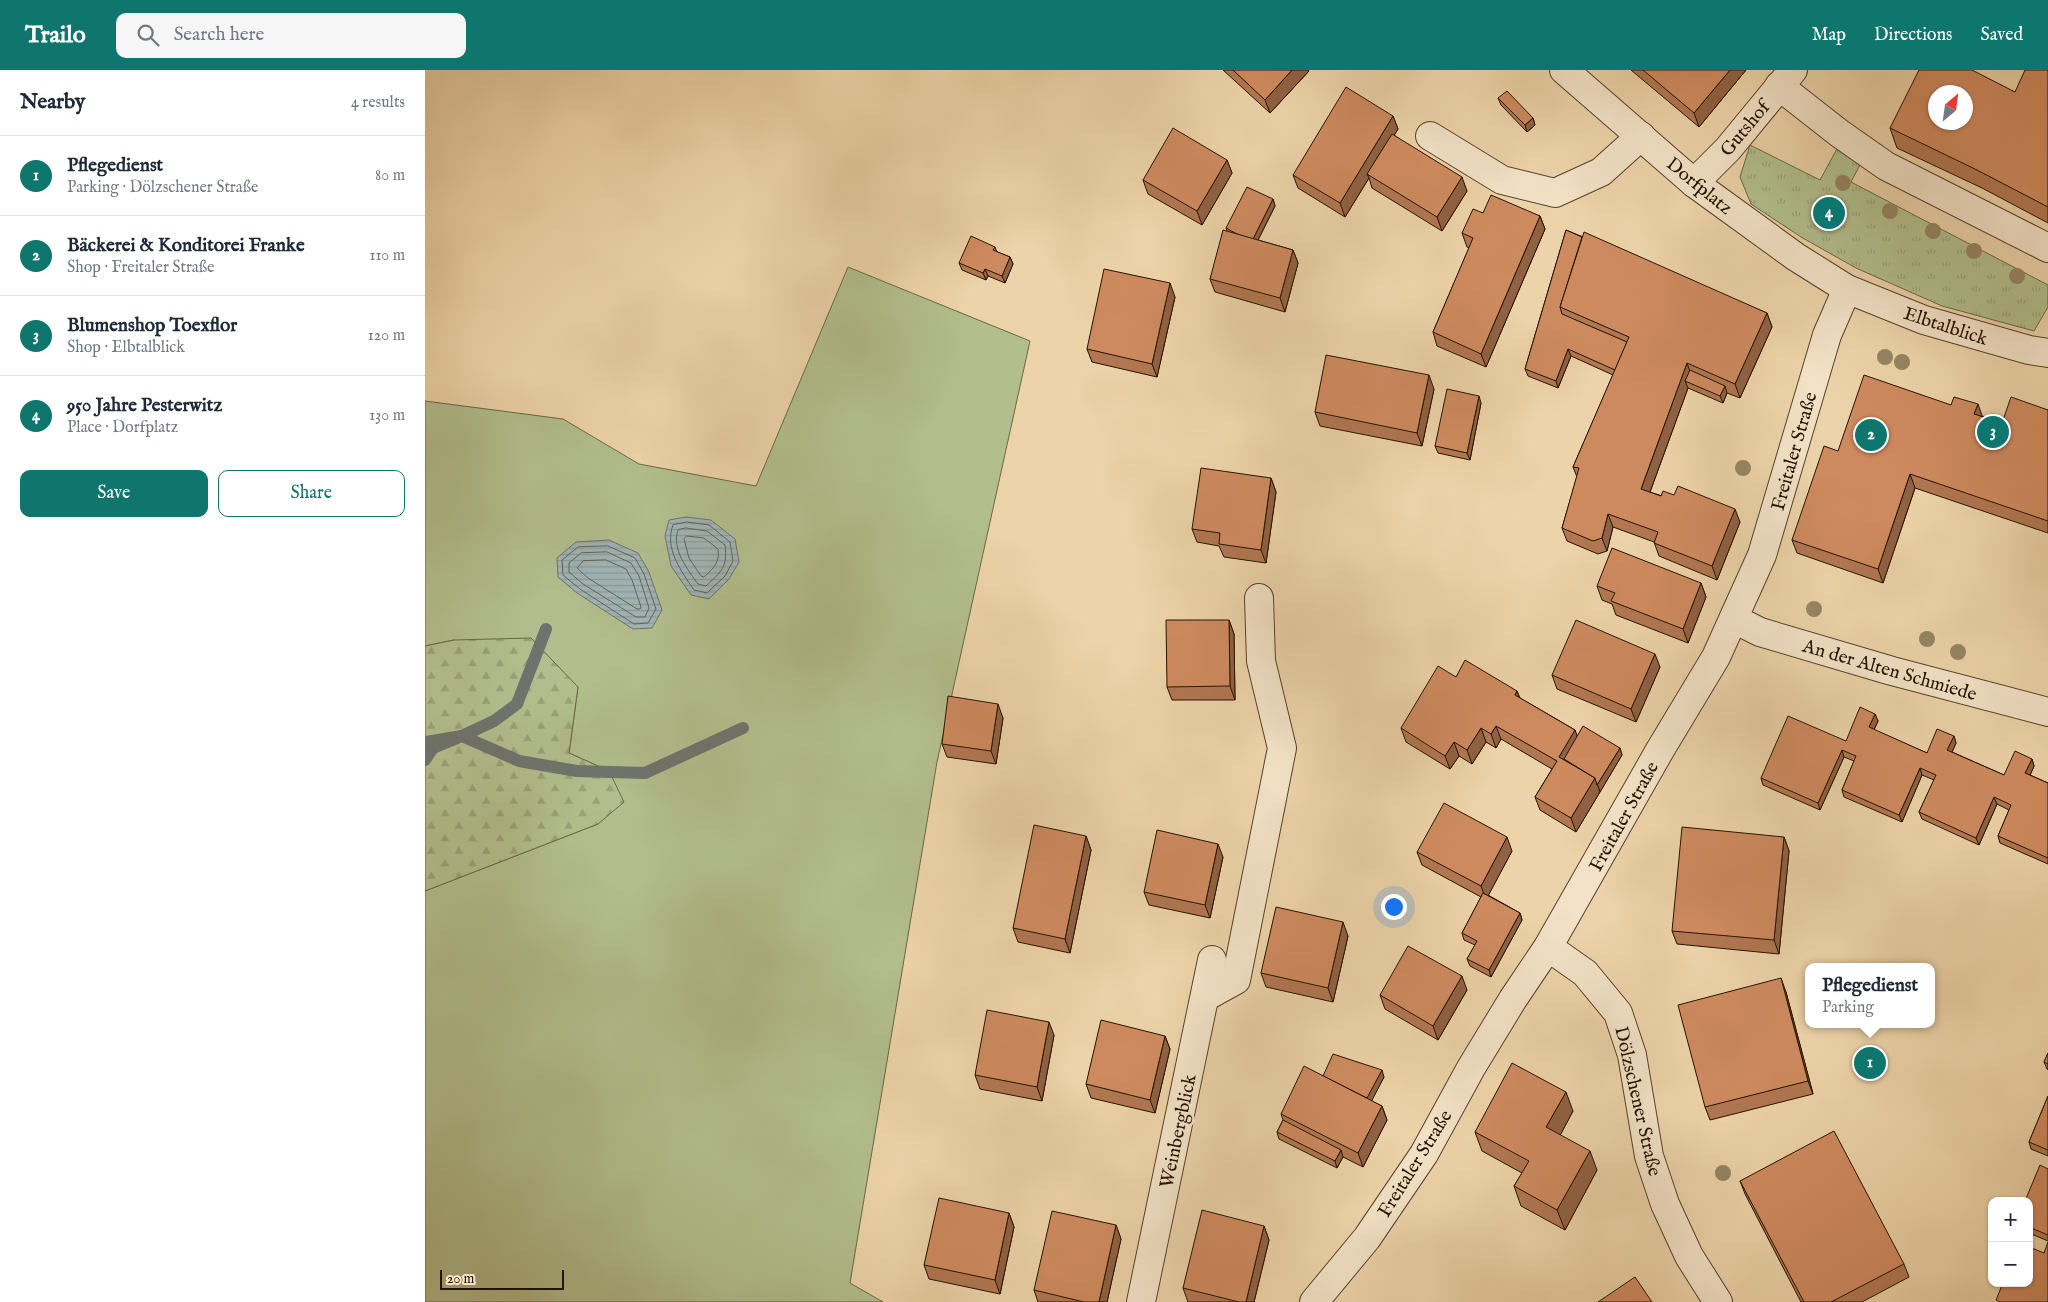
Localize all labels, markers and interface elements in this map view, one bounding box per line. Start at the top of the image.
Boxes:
search box [116,13,466,58]
text: Trailo [25,20,86,51]
icon: search [134,21,162,49]
text: Search here [174,23,264,47]
text: Map [1812,24,1846,47]
text: Directions [1874,24,1952,47]
text: Saved [1980,24,2023,47]
north arrow [1928,85,1973,130]
text: Nearby [20,89,85,116]
text: 4 results [351,93,405,113]
street label: Gutshof [1715,94,1778,162]
street label: Dorfplatz [1661,153,1737,221]
text: Pflegedienst [67,154,163,178]
text: 1 [33,166,39,186]
text: 80 m [375,166,405,186]
text: Parking · Dölzschener Straße [67,178,258,198]
pin: 4 [1813,194,1845,232]
text: Bäckerei & Konditorei Franke [67,234,305,258]
text: 2 [32,246,40,266]
text: 110 m [369,246,405,266]
text: Shop · Freitaler Straße [67,258,214,278]
street label: Elbtalblick [1900,302,1991,352]
text: Blumenshop Toexflor [67,314,237,338]
text: 3 [33,326,39,346]
text: 120 m [368,326,405,346]
text: Shop · Elbtalblick [67,338,185,358]
street label: Freitaler Straße [1767,389,1823,514]
text: 950 Jahre Pesterwitz [67,394,222,418]
text: 4 [32,406,40,426]
text: 130 m [369,406,405,426]
pin: 3 [1977,413,2009,451]
pin: 2 [1855,416,1887,454]
text: Place · Dorfplatz [67,418,178,438]
button: Save [20,470,208,517]
button: Share [218,470,405,517]
street label: An der Alten Schmiede [1799,634,1979,707]
street label: Freitaler Straße [1585,757,1665,876]
your location [1381,894,1407,920]
popup [1805,963,1935,1028]
text: Pflegedienst [1822,974,1918,998]
text: Parking [1822,998,1874,1018]
street label: Dölzschener Straße [1608,1024,1666,1179]
pin: 1 [1854,1044,1886,1082]
street label: Weinbergblick [1155,1071,1203,1191]
street label: Freitaler Straße [1373,1106,1458,1222]
map controls [1988,1197,2033,1287]
button: + [1988,1197,2033,1242]
button: − [1988,1242,2033,1287]
scale bar [440,1267,564,1290]
text: 20 m [447,1270,474,1288]

